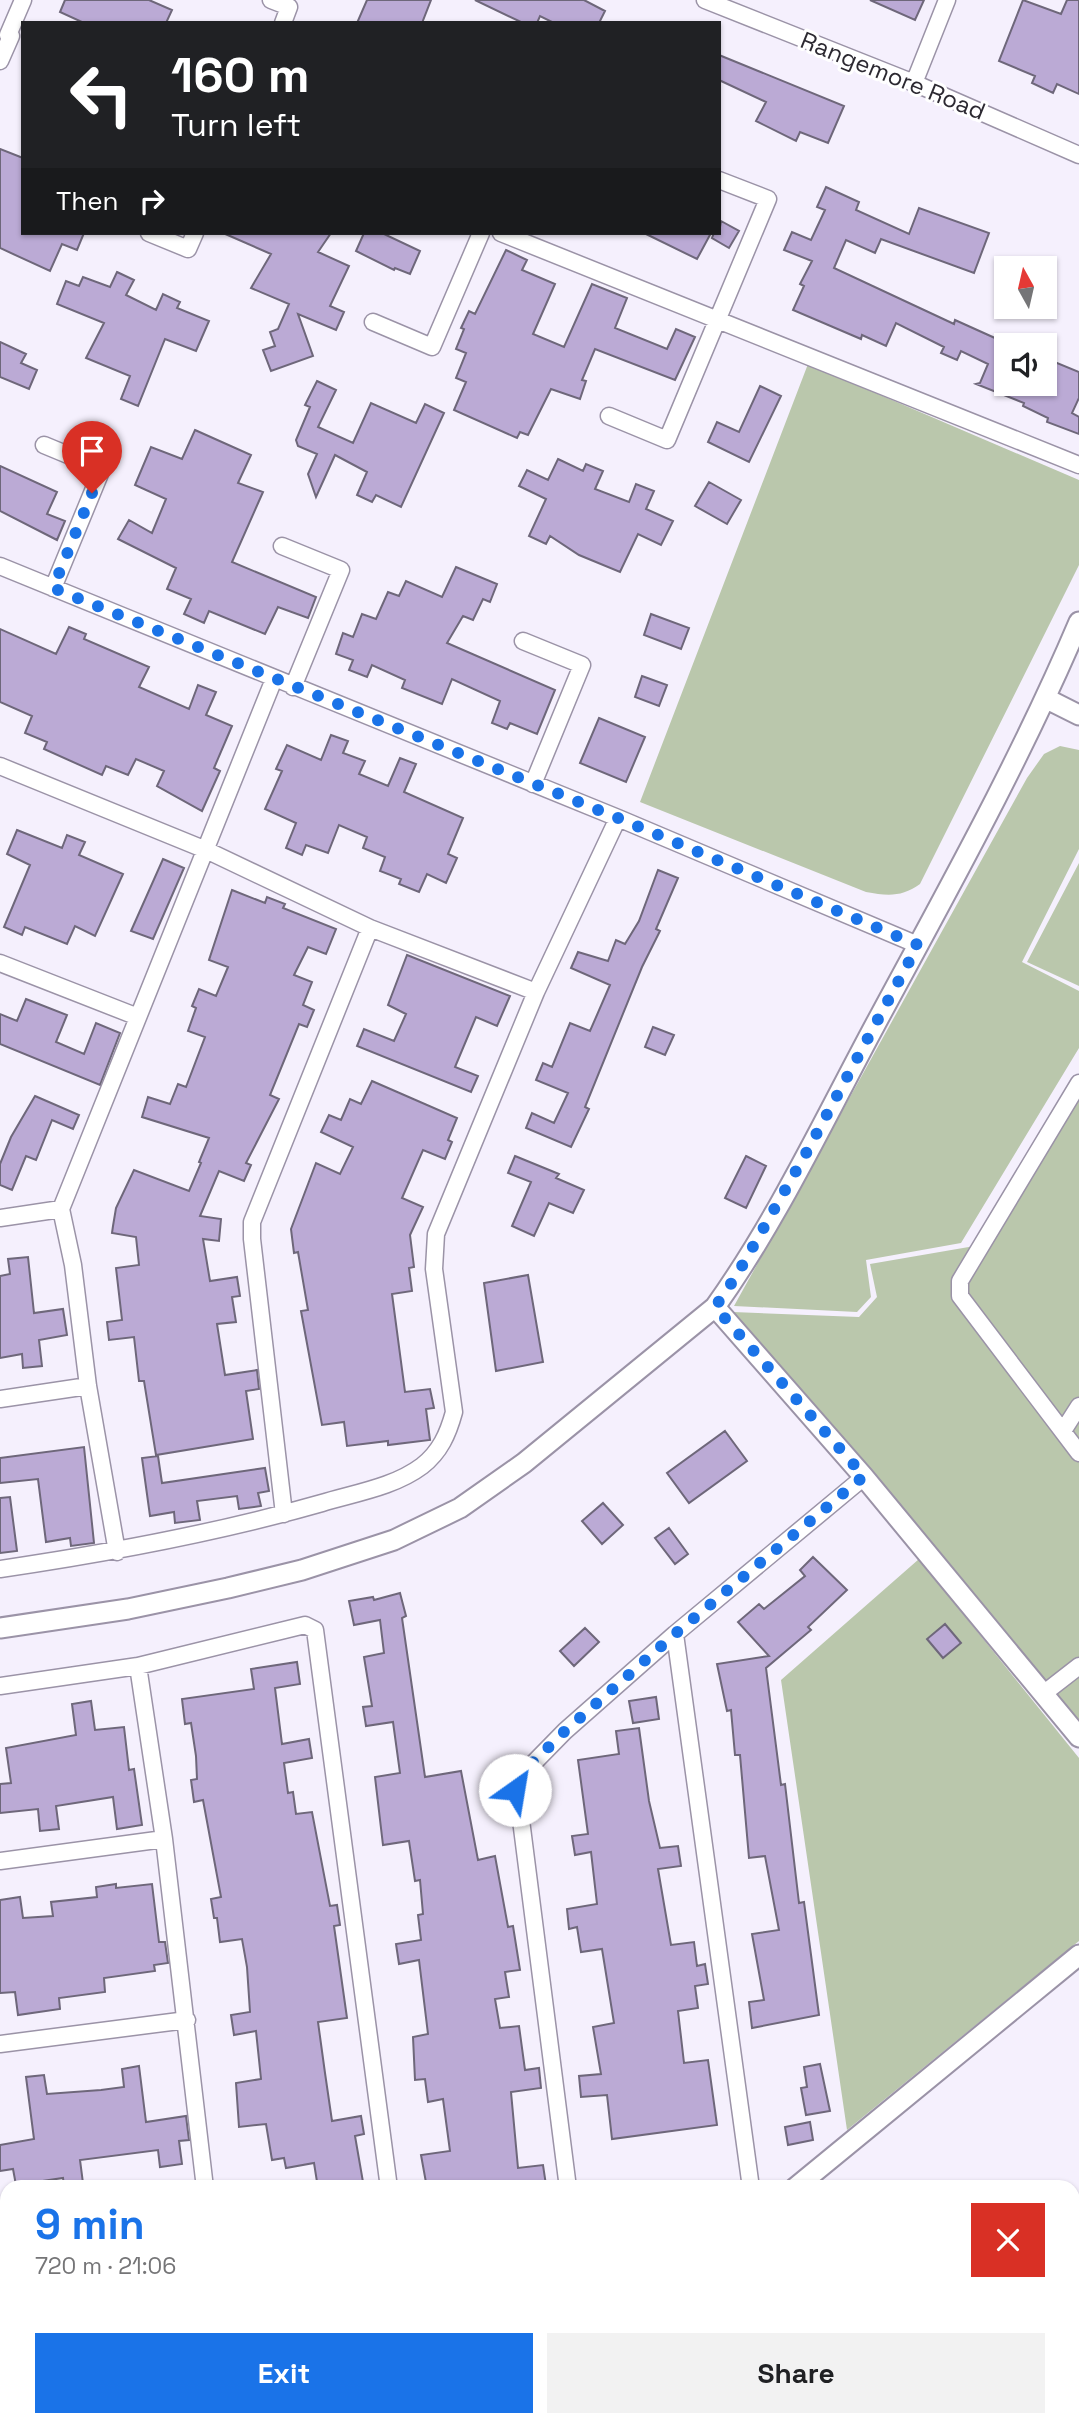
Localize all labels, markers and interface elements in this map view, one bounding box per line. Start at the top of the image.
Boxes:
street label: Rangemore Road [796,24,990,127]
text: 160 m [171,44,309,106]
icon: left [56,49,147,140]
text: Turn left [171,105,301,145]
icon: right [133,182,171,220]
text: Then [56,184,119,218]
north arrow [994,256,1057,318]
map controls [994,256,1057,396]
button: sound [994,333,1057,396]
pin [62,421,122,493]
icon: arrive [73,432,111,470]
position arrow [478,1753,552,1827]
text: 9 min [35,2198,145,2251]
button: close [971,2203,1045,2277]
text: 720 m · 21:06 [35,2251,176,2281]
button: Exit [35,2333,533,2413]
button: Share [547,2333,1045,2413]

